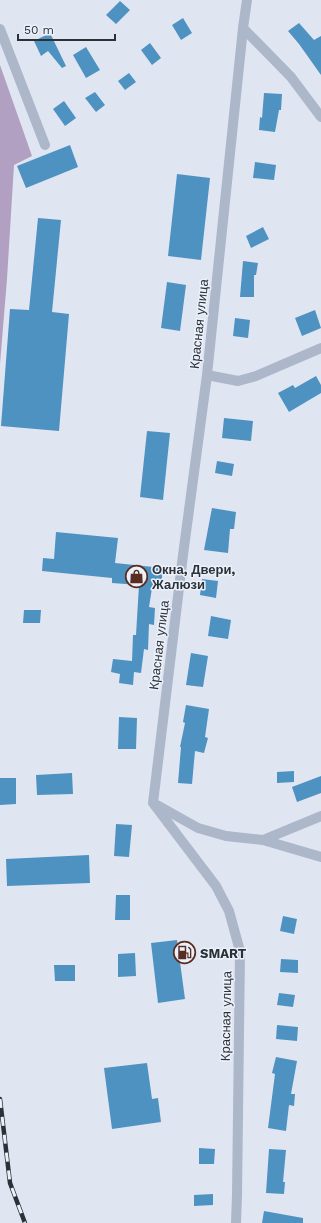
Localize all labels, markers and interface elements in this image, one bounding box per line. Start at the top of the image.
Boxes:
scale bar [18,16,115,42]
text: 50 m [24,23,54,37]
street label: Красная улица [187,278,211,370]
place label: Окна, Двери, Жалюзи [151,562,235,592]
shop icon: Окна, Двери, Жалюзи [123,563,149,589]
street label: Красная улица [146,599,172,691]
fuel station icon: SMART [171,940,197,966]
place label: SMART [200,946,247,961]
street label: Красная улица [218,970,234,1061]

